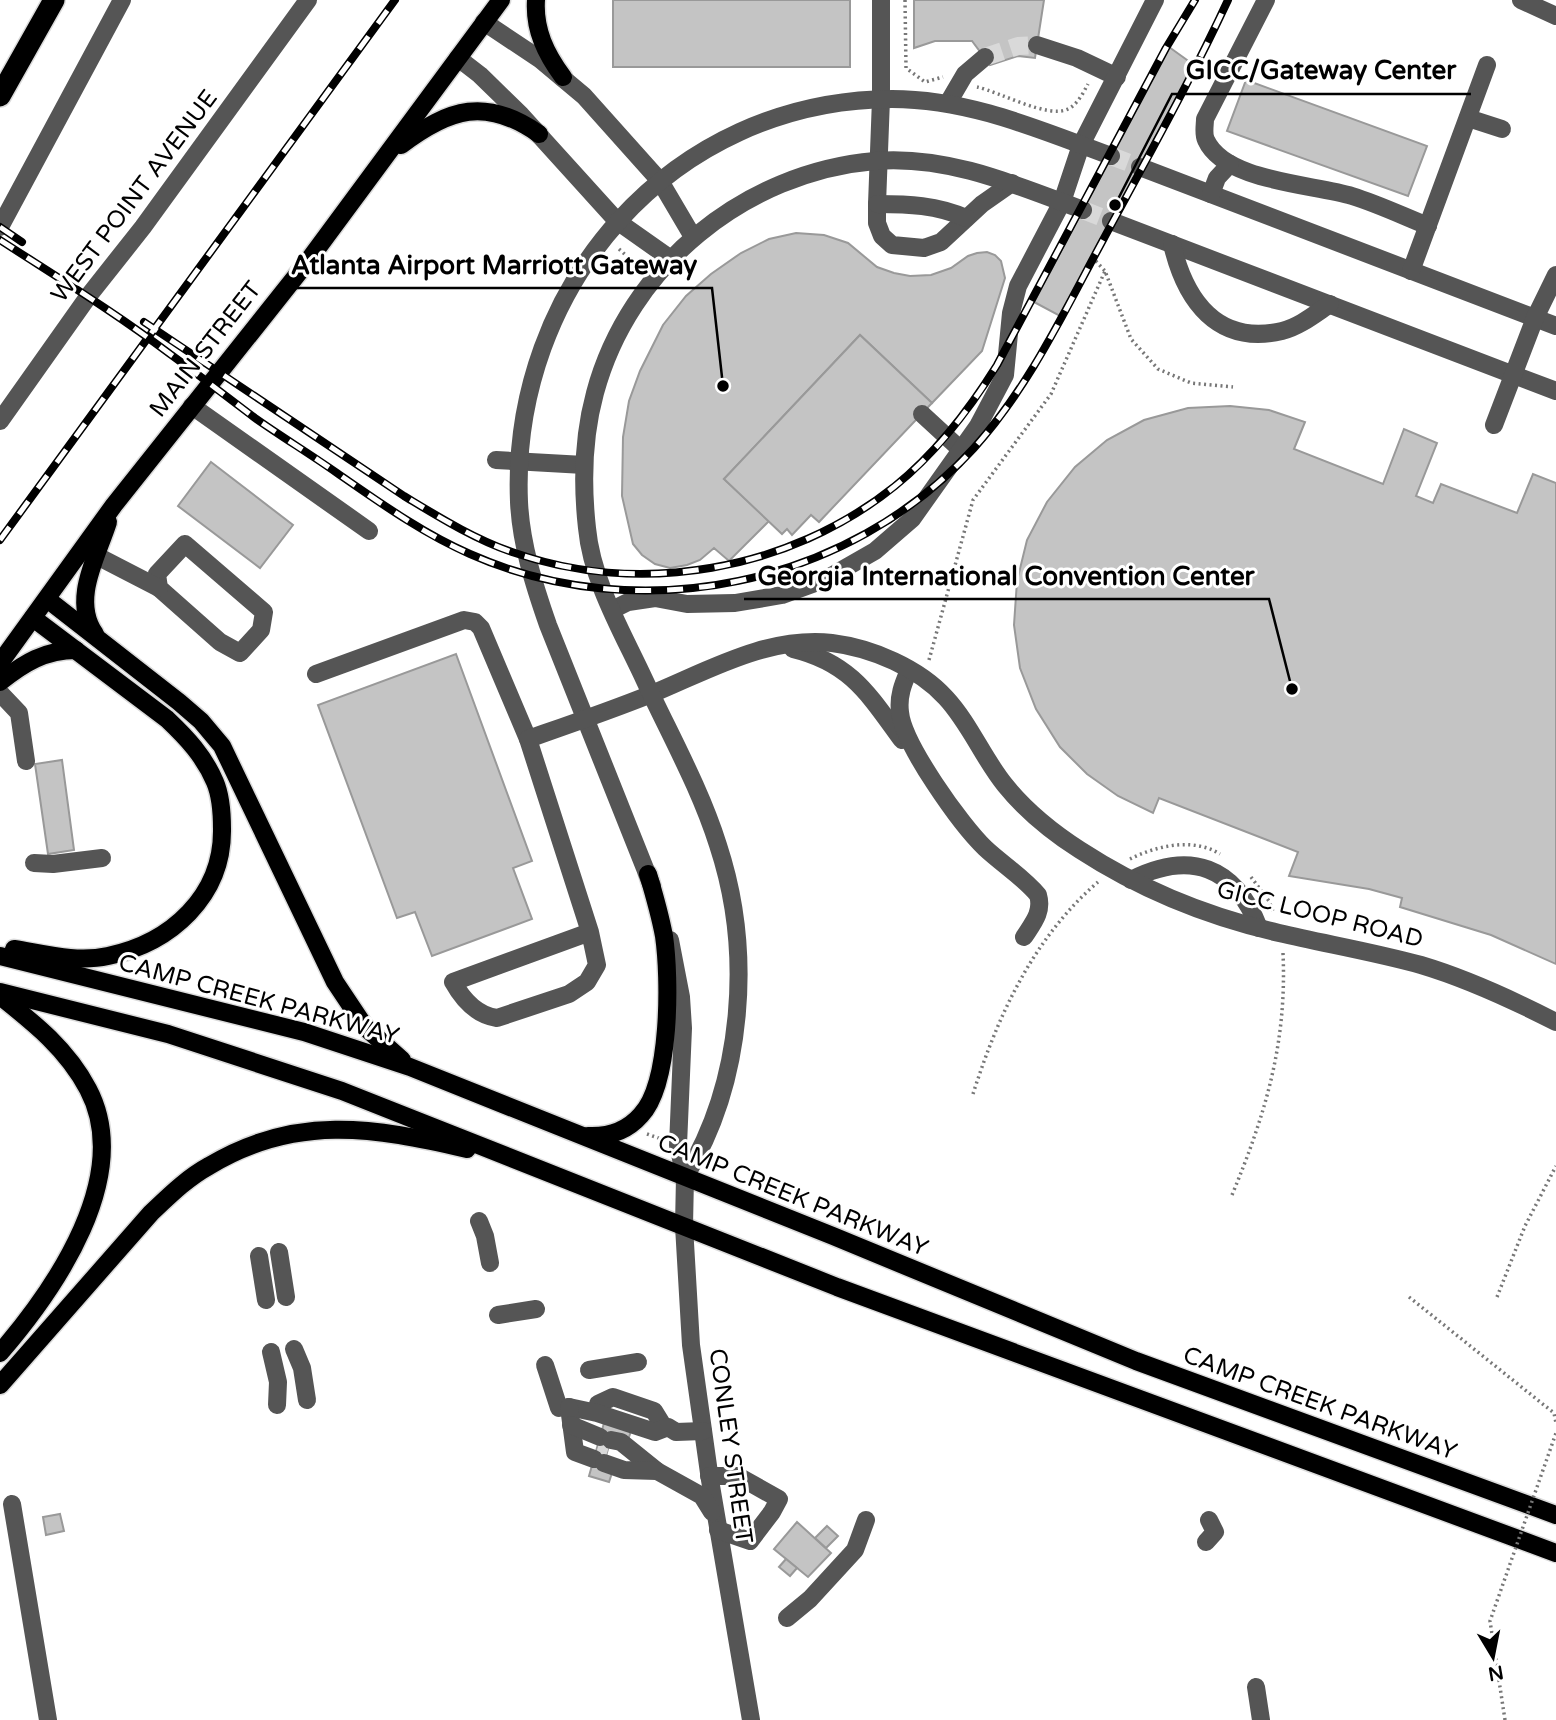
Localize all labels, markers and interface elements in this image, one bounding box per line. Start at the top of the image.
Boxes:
callout: GICC/Gateway Center [1172,47,1471,94]
text: GICC/Gateway Center [1186,55,1457,86]
street label: WEST POINT AVENUE [45,84,224,308]
callout: Atlanta Airport Marriott Gateway [277,241,712,288]
text: Atlanta Airport Marriott Gateway [291,250,697,281]
street label: MAIN STREET [143,275,268,423]
callout: Georgia International Convention Center [744,552,1269,599]
text: Georgia International Convention Center [757,561,1256,592]
street label: GICC LOOP ROAD [1214,875,1426,954]
street label: CAMP CREEK PARKWAY [116,948,402,1051]
street label: CAMP CREEK PARKWAY [653,1128,932,1263]
street label: CAMP CREEK PARKWAY [1179,1340,1461,1467]
street label: CONLEY STREET [702,1347,759,1546]
north arrow [1458,1622,1528,1692]
text: N [1486,1661,1505,1685]

